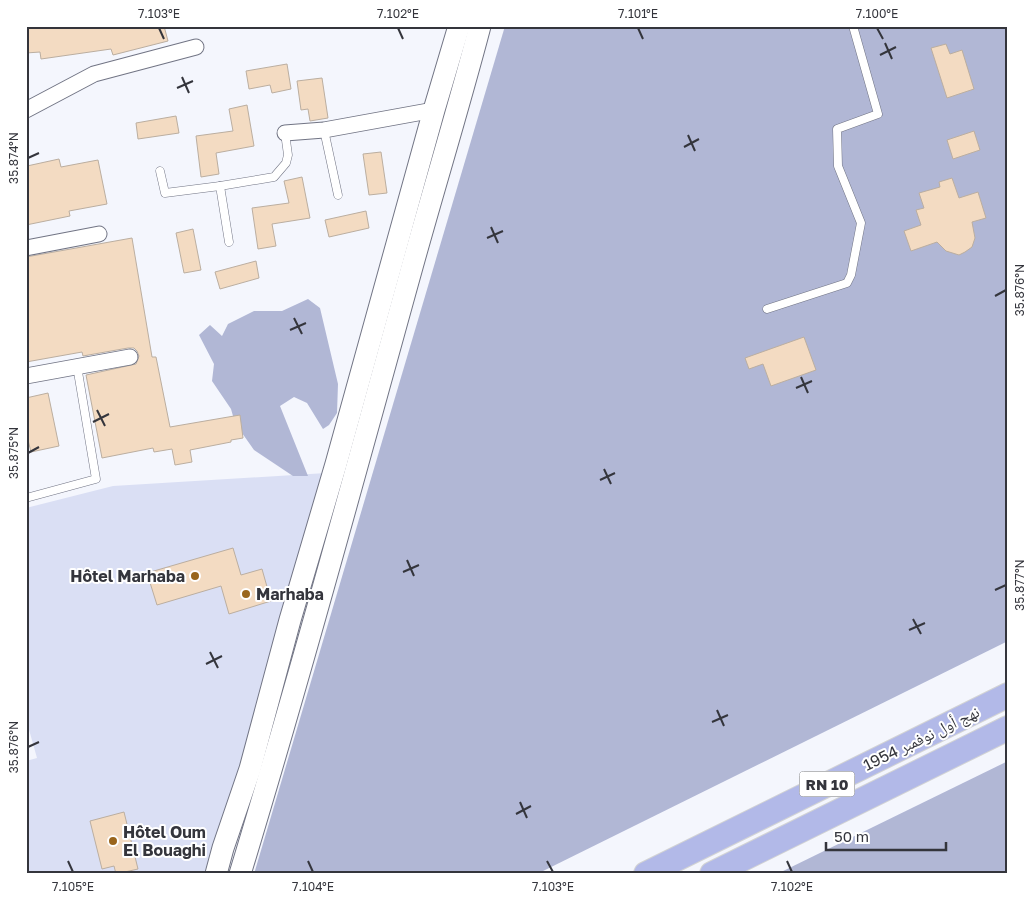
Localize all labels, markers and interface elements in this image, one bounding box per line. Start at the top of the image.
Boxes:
text: 7.103°E [138,6,180,21]
text: 7.102°E [377,6,419,21]
text: 7.101°E [618,6,658,21]
text: 7.100°E [856,6,898,21]
text: 35.874°N [6,132,21,184]
text: 35.876°N [1012,264,1027,316]
text: 35.875°N [6,427,21,479]
text: 35.877°N [1012,559,1027,611]
place label: Hôtel Marhaba [70,566,185,586]
marker: Hôtel Marhaba [189,570,201,582]
place label: Marhaba [256,584,324,604]
marker: Marhaba [240,588,252,600]
street label: نهج أول نوفمبر 1954 [860,701,983,776]
text: 35.876°N [6,721,21,773]
road number: RN 10 [800,772,854,796]
scale bar [826,820,946,852]
place label: Hôtel Oum El Bouaghi [123,822,206,860]
text: 50 m [834,827,869,845]
marker: Hôtel Oum El Bouaghi [107,835,119,847]
text: 7.105°E [52,879,94,894]
text: 7.104°E [292,879,334,894]
text: 7.103°E [532,879,574,894]
text: 7.102°E [771,879,813,894]

